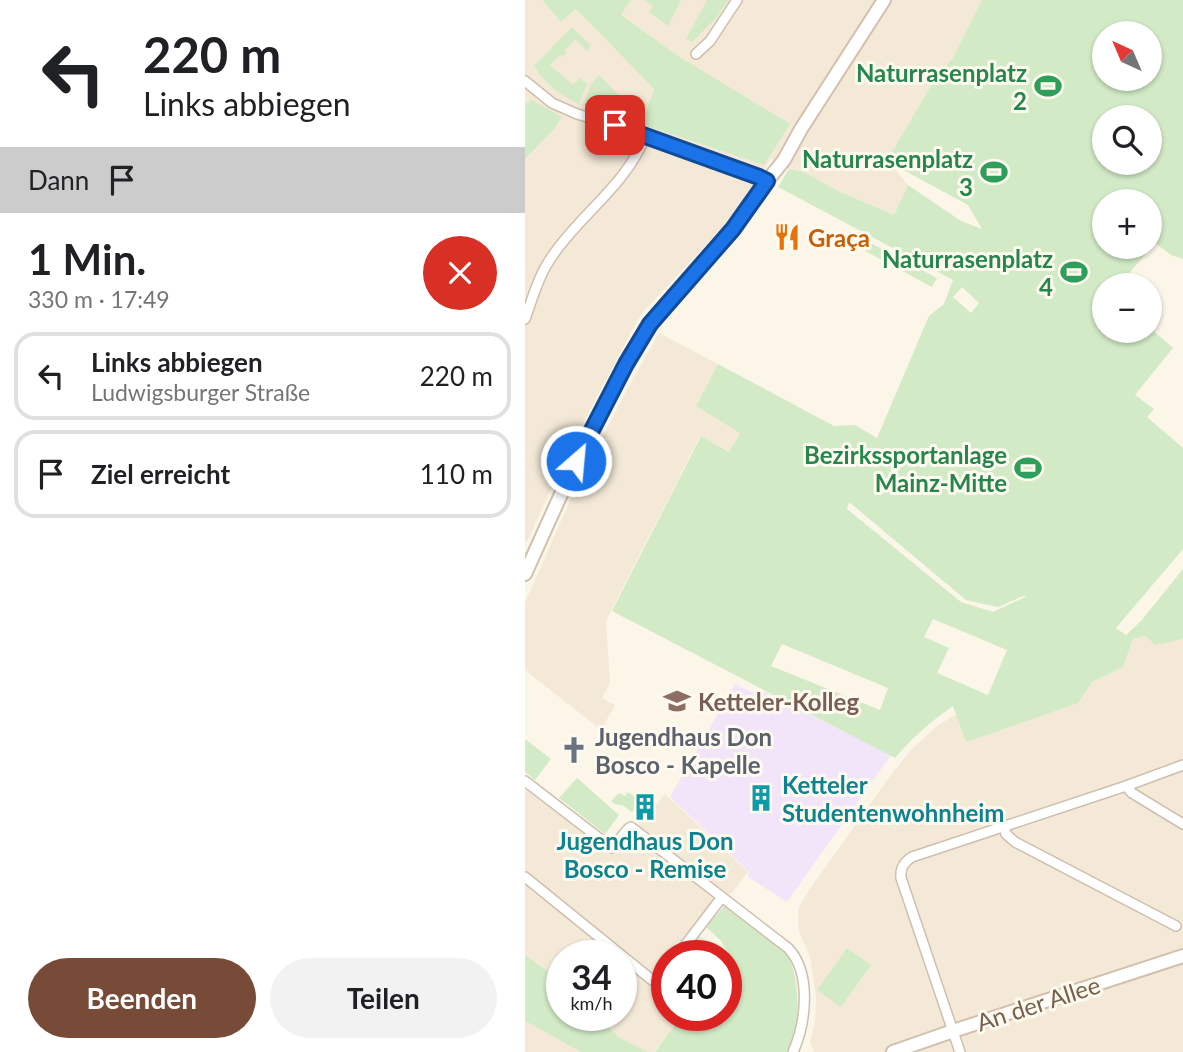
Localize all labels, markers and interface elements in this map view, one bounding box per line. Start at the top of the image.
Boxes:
north arrow [1092,21,1162,91]
map controls [1092,21,1162,343]
text: 220 m [143,25,281,83]
icon: left [28,28,119,119]
place label: Naturrasenplatz 2 [856,58,1027,115]
sports icon: Naturrasenplatz 2 [1033,71,1063,101]
text: Links abbiegen [143,84,351,123]
pin [585,95,645,155]
button: search [1092,105,1162,175]
icon: arrive [596,106,634,144]
place label: Naturrasenplatz 3 [802,144,973,201]
sports icon: Naturrasenplatz 3 [979,157,1009,187]
icon: arrive [103,161,141,199]
text: Dann [28,164,89,196]
button: + [1092,189,1162,259]
restaurant icon: Graça [772,222,802,252]
place label: Graça [808,223,870,252]
text: 1 Min. [28,234,146,284]
button: close [423,236,497,310]
place label: Naturrasenplatz 4 [882,244,1053,301]
sports icon: Naturrasenplatz 4 [1059,257,1089,287]
button: − [1092,273,1162,343]
text: 330 m · 17:49 [28,285,170,313]
text: Links abbiegen [91,346,263,378]
icon: left [32,357,70,395]
text: 220 m [420,360,493,392]
text: Ludwigsburger Straße [91,378,310,406]
position arrow [539,424,613,498]
place label: Bezirkssportanlage Mainz-Mitte [804,440,1007,497]
sports icon: Bezirkssportanlage Mainz-Mitte [1013,453,1043,483]
icon: arrive [32,455,70,493]
text: Ziel erreicht [91,458,230,490]
text: 110 m [420,458,493,490]
school or university icon: Ketteler-Kolleg [662,686,692,716]
place label: Ketteler-Kolleg [698,687,859,716]
place label: Jugendhaus Don Bosco - Kapelle [595,722,772,779]
church icon: Jugendhaus Don Bosco - Kapelle [559,735,589,765]
place label: Ketteler Studentenwohnheim [782,770,1004,827]
building icon: Ketteler Studentenwohnheim [746,783,776,813]
building icon: Jugendhaus Don Bosco - Remise [630,792,660,822]
place label: Jugendhaus Don Bosco - Remise [557,826,734,883]
speed limit sign: 40 [651,940,742,1031]
text: 34 [571,955,612,997]
button: Beenden [28,958,256,1038]
button: Teilen [270,958,497,1038]
street label: An der Allee [973,969,1103,1037]
text: km/h [570,992,613,1014]

